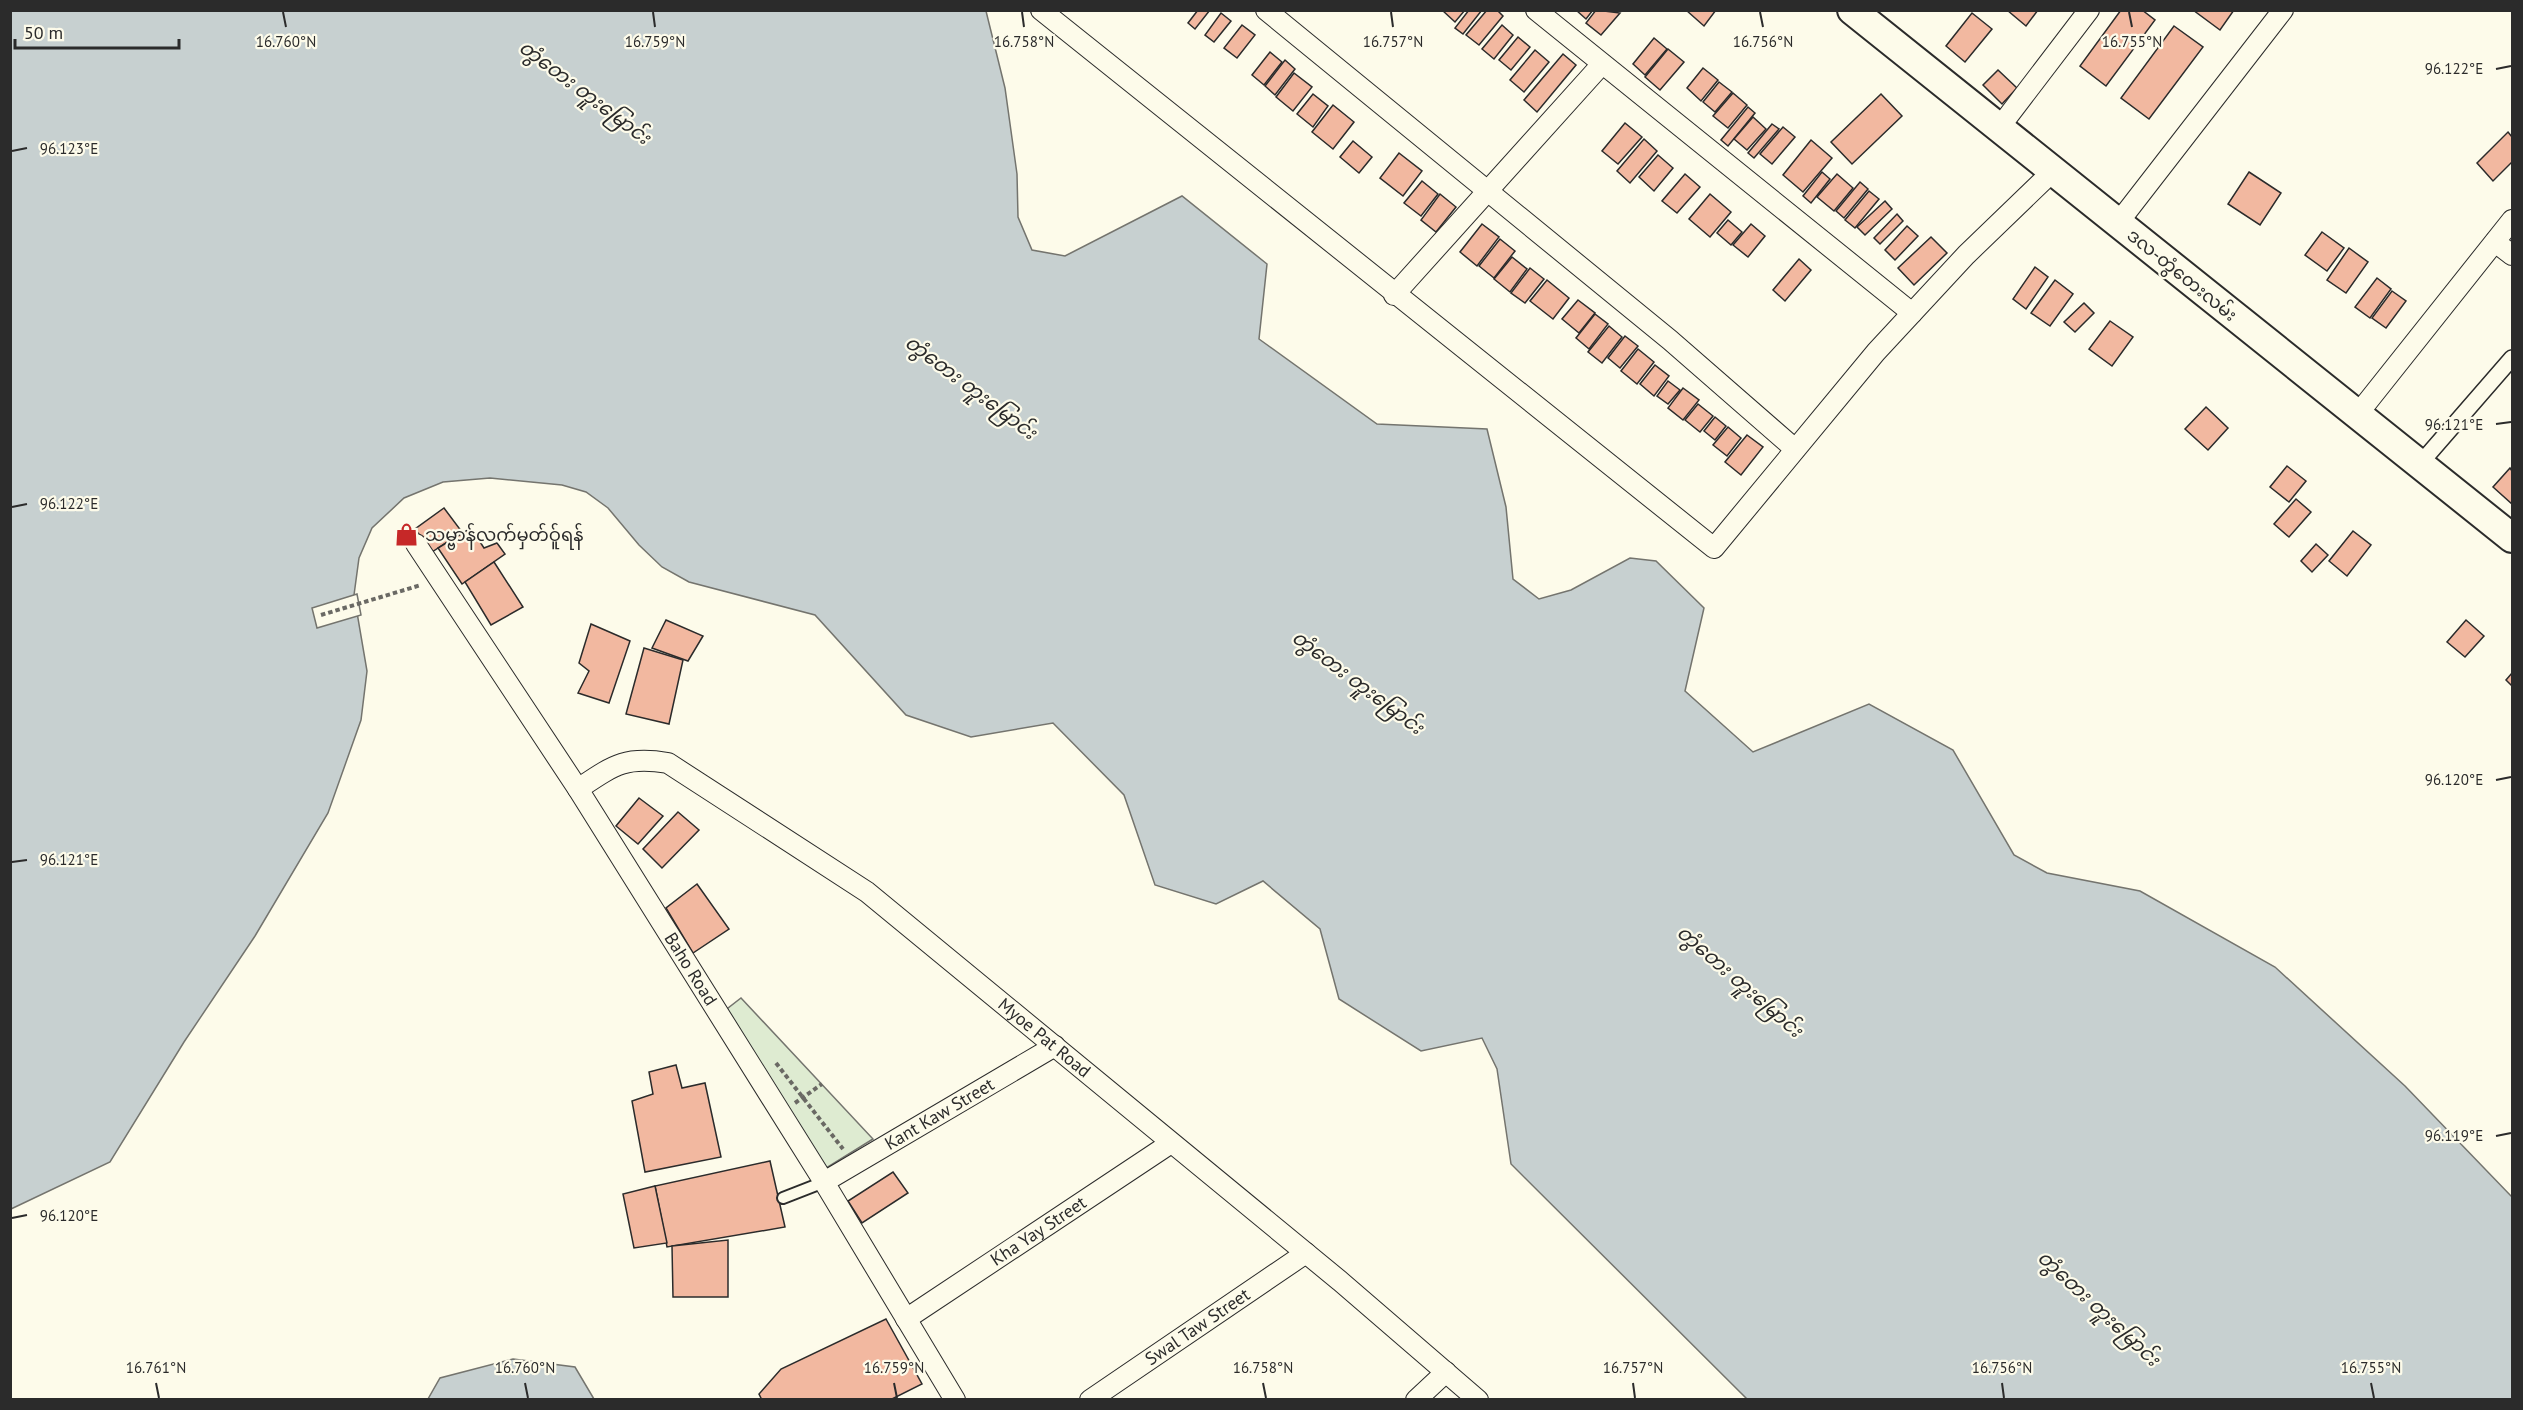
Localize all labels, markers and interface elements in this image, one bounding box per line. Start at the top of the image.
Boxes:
scale bar [15,12,178,50]
text: 50 m [24,21,63,44]
text: 16.760°N [256,32,316,51]
text: 16.759°N [625,32,685,51]
text: 16.758°N [994,32,1054,51]
text: 16.757°N [1363,32,1423,51]
text: 16.756°N [1733,32,1793,51]
text: 16.755°N [2102,32,2162,51]
water label: တွံတေး တူးမြောင်း [511,33,658,154]
text: 96.122°E [2425,59,2483,78]
text: 96.123°E [40,139,98,158]
street label: ဒလ-တွံတေးလမ်း [2120,222,2243,329]
water label: တွံတေး တူးမြောင်း [897,328,1044,449]
text: 96.121°E [2425,415,2483,434]
text: 96.122°E [40,494,98,513]
shop icon: သမ္ဗာန်လက်မှတ်ဝ်ူရန် [394,522,420,548]
place label: သမ္ဗာန်လက်မှတ်ဝ်ူရန် [425,522,584,550]
water label: တွံတေး တူးမြောင်း [1284,623,1431,744]
text: 96.120°E [2425,770,2483,789]
text: 96.121°E [40,850,98,869]
water label: တွံတေး တူးမြောင်း [1669,918,1810,1047]
street label: Baho Road [660,928,723,1009]
street label: Myoe Pat Road [993,993,1096,1082]
street label: Kant Kaw Street [880,1072,998,1155]
text: 96.119°E [2425,1126,2483,1145]
street label: Kha Yay Street [986,1191,1090,1271]
text: 96.120°E [40,1206,98,1225]
water label: တွံတေး တူးမြောင်း [2029,1244,2167,1375]
street label: Swal Taw Street [1140,1283,1254,1370]
text: 16.761°N [126,1358,186,1377]
text: 16.760°N [495,1358,555,1377]
text: 16.759°N [864,1358,924,1377]
text: 16.758°N [1233,1358,1293,1377]
text: 16.757°N [1603,1358,1663,1377]
text: 16.756°N [1972,1358,2032,1377]
text: 16.755°N [2341,1358,2401,1377]

